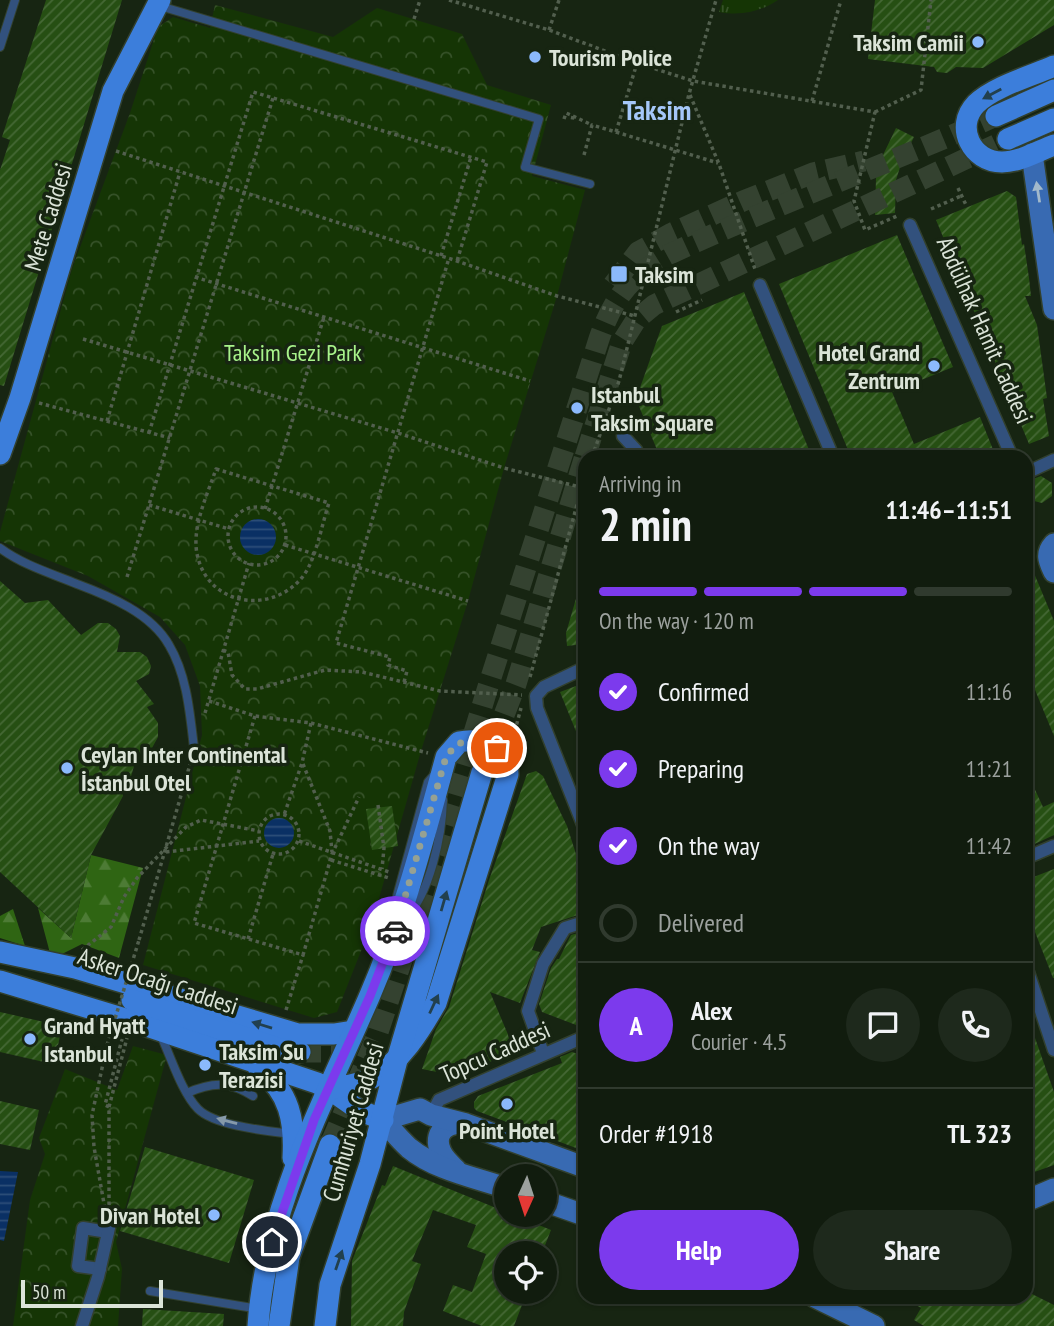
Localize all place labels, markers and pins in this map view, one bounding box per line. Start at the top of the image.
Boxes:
place label: Taksim Camii [853,27,964,58]
marker: Taksim Camii [970,34,986,50]
place label: Tourism Police [549,42,672,73]
marker: Tourism Police [527,49,543,65]
place label: Taksim [635,259,694,290]
marker: Taksim [609,264,629,284]
place label: Hotel Grand Zentrum [818,337,920,396]
marker: Hotel Grand Zentrum [926,358,942,374]
place label: Istanbul Taksim Square [591,379,714,438]
marker: Istanbul Taksim Square [569,400,585,416]
pin [467,718,527,778]
place label: Ceylan Inter Continental İstanbul Otel [81,739,287,798]
marker: Ceylan Inter Continental İstanbul Otel [59,760,75,776]
place label: Grand Hyatt Istanbul [44,1010,146,1069]
marker: Grand Hyatt Istanbul [22,1031,38,1047]
place label: Taksim Su Terazisi [219,1036,304,1095]
marker: Taksim Su Terazisi [197,1057,213,1073]
marker: Point Hotel [499,1096,515,1112]
place label: Point Hotel [459,1115,555,1146]
place label: Divan Hotel [100,1200,200,1231]
marker: Divan Hotel [206,1207,222,1223]
pin [242,1212,302,1272]

